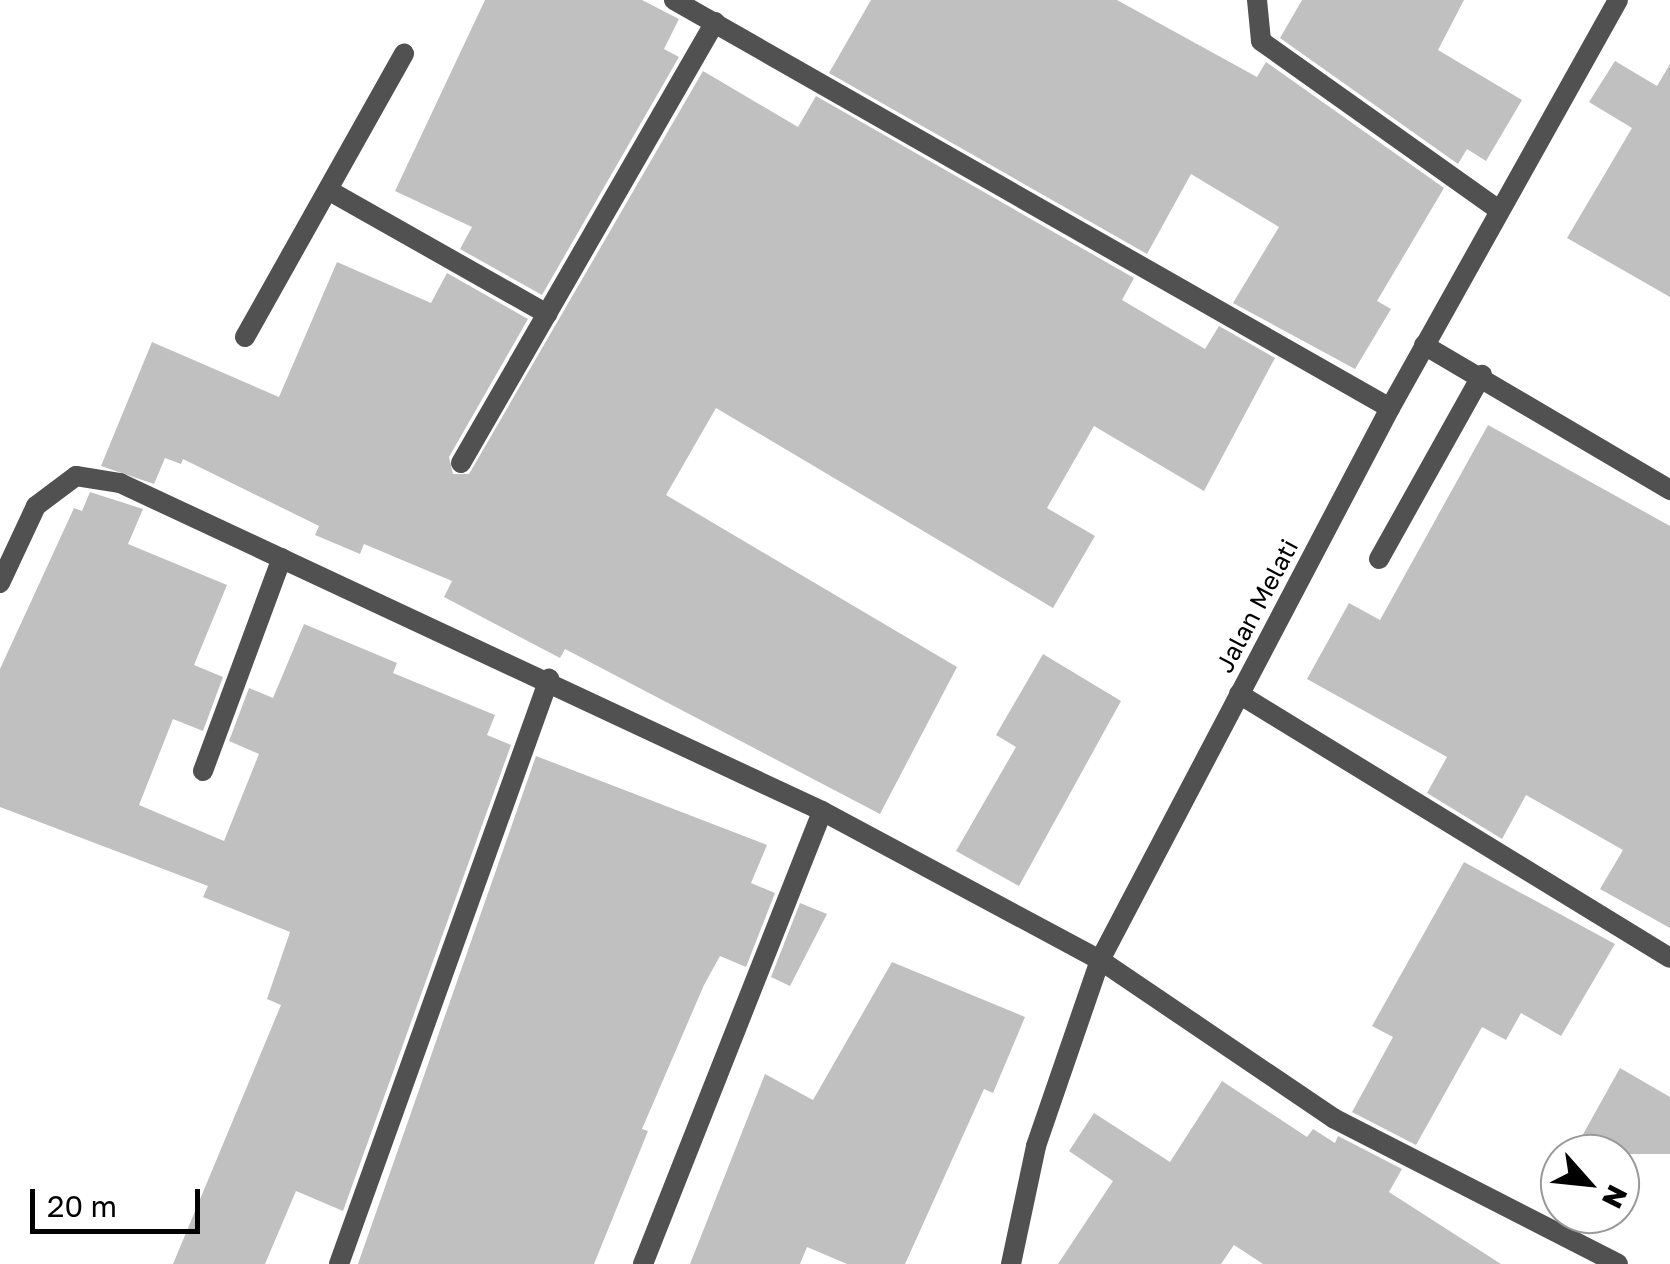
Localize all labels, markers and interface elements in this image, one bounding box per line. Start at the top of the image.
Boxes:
street label: Jalan Melati [1209,534,1305,678]
north arrow [1540,1134,1640,1234]
scale bar [35,1169,205,1231]
text: N [1596,1180,1635,1214]
text: 20 m [47,1188,117,1224]

